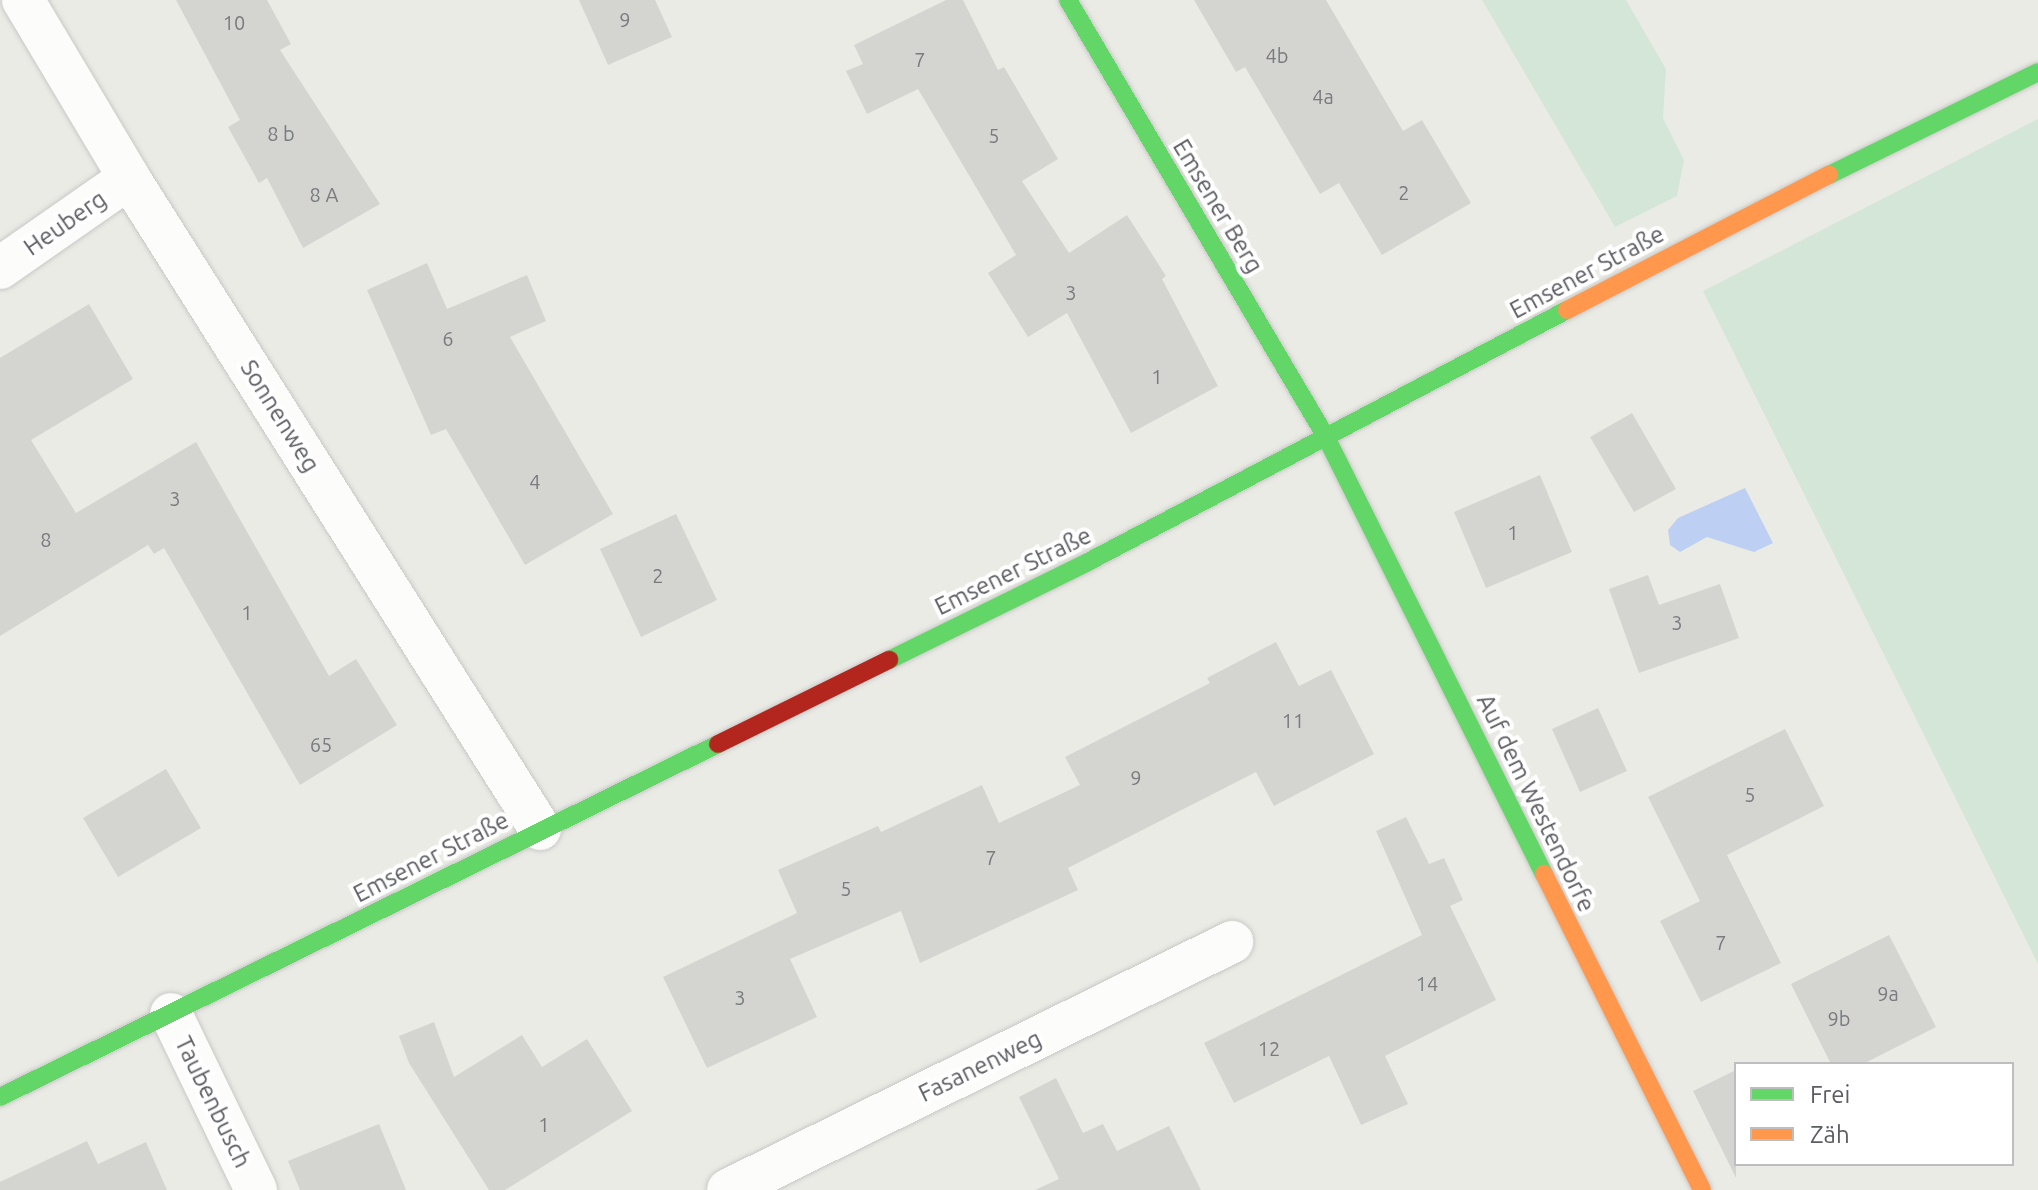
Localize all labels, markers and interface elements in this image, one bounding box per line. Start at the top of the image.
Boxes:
house number: 9 [619,7,631,31]
house number: 10 [223,10,245,34]
house number: 4b [1266,43,1288,67]
house number: 7 [914,47,926,71]
house number: 4a [1312,84,1334,108]
house number: 8 b [267,121,295,145]
house number: 5 [988,123,1000,147]
street label: Emsener Berg [1167,134,1269,278]
house number: 2 [1398,180,1410,204]
house number: 8 A [310,182,338,206]
street label: Heuberg [18,184,112,262]
street label: Emsener Straße [1505,219,1669,325]
house number: 3 [1065,280,1077,304]
house number: 6 [442,326,454,350]
street label: Sonnenweg [234,355,326,477]
house number: 1 [1151,364,1163,388]
house number: 4 [529,469,541,493]
house number: 3 [169,486,181,510]
house number: 1 [1507,520,1519,544]
street label: Emsener Straße [930,521,1096,621]
house number: 8 [40,527,52,551]
house number: 2 [652,563,664,587]
house number: 1 [241,600,253,624]
house number: 3 [1671,610,1683,634]
street label: Auf dem Westendorfe [1471,689,1601,917]
house number: 11 [1282,708,1304,732]
house number: 65 [310,732,332,756]
house number: 9 [1130,765,1142,789]
house number: 5 [1744,782,1756,806]
street label: Emsener Straße [348,805,514,909]
house number: 7 [985,845,997,869]
house number: 5 [840,876,852,900]
house number: 7 [1715,930,1727,954]
house number: 14 [1416,971,1438,995]
house number: 9a [1877,981,1899,1005]
house number: 3 [734,985,746,1009]
house number: 9b [1828,1006,1850,1030]
street label: Fasanenweg [914,1024,1046,1108]
street label: Taubenbusch [169,1032,257,1172]
house number: 12 [1258,1036,1280,1060]
legend [1734,1062,2014,1166]
text: Frei [1810,1081,1850,1108]
house number: 1 [538,1112,550,1136]
text: Zäh [1810,1121,1850,1148]

